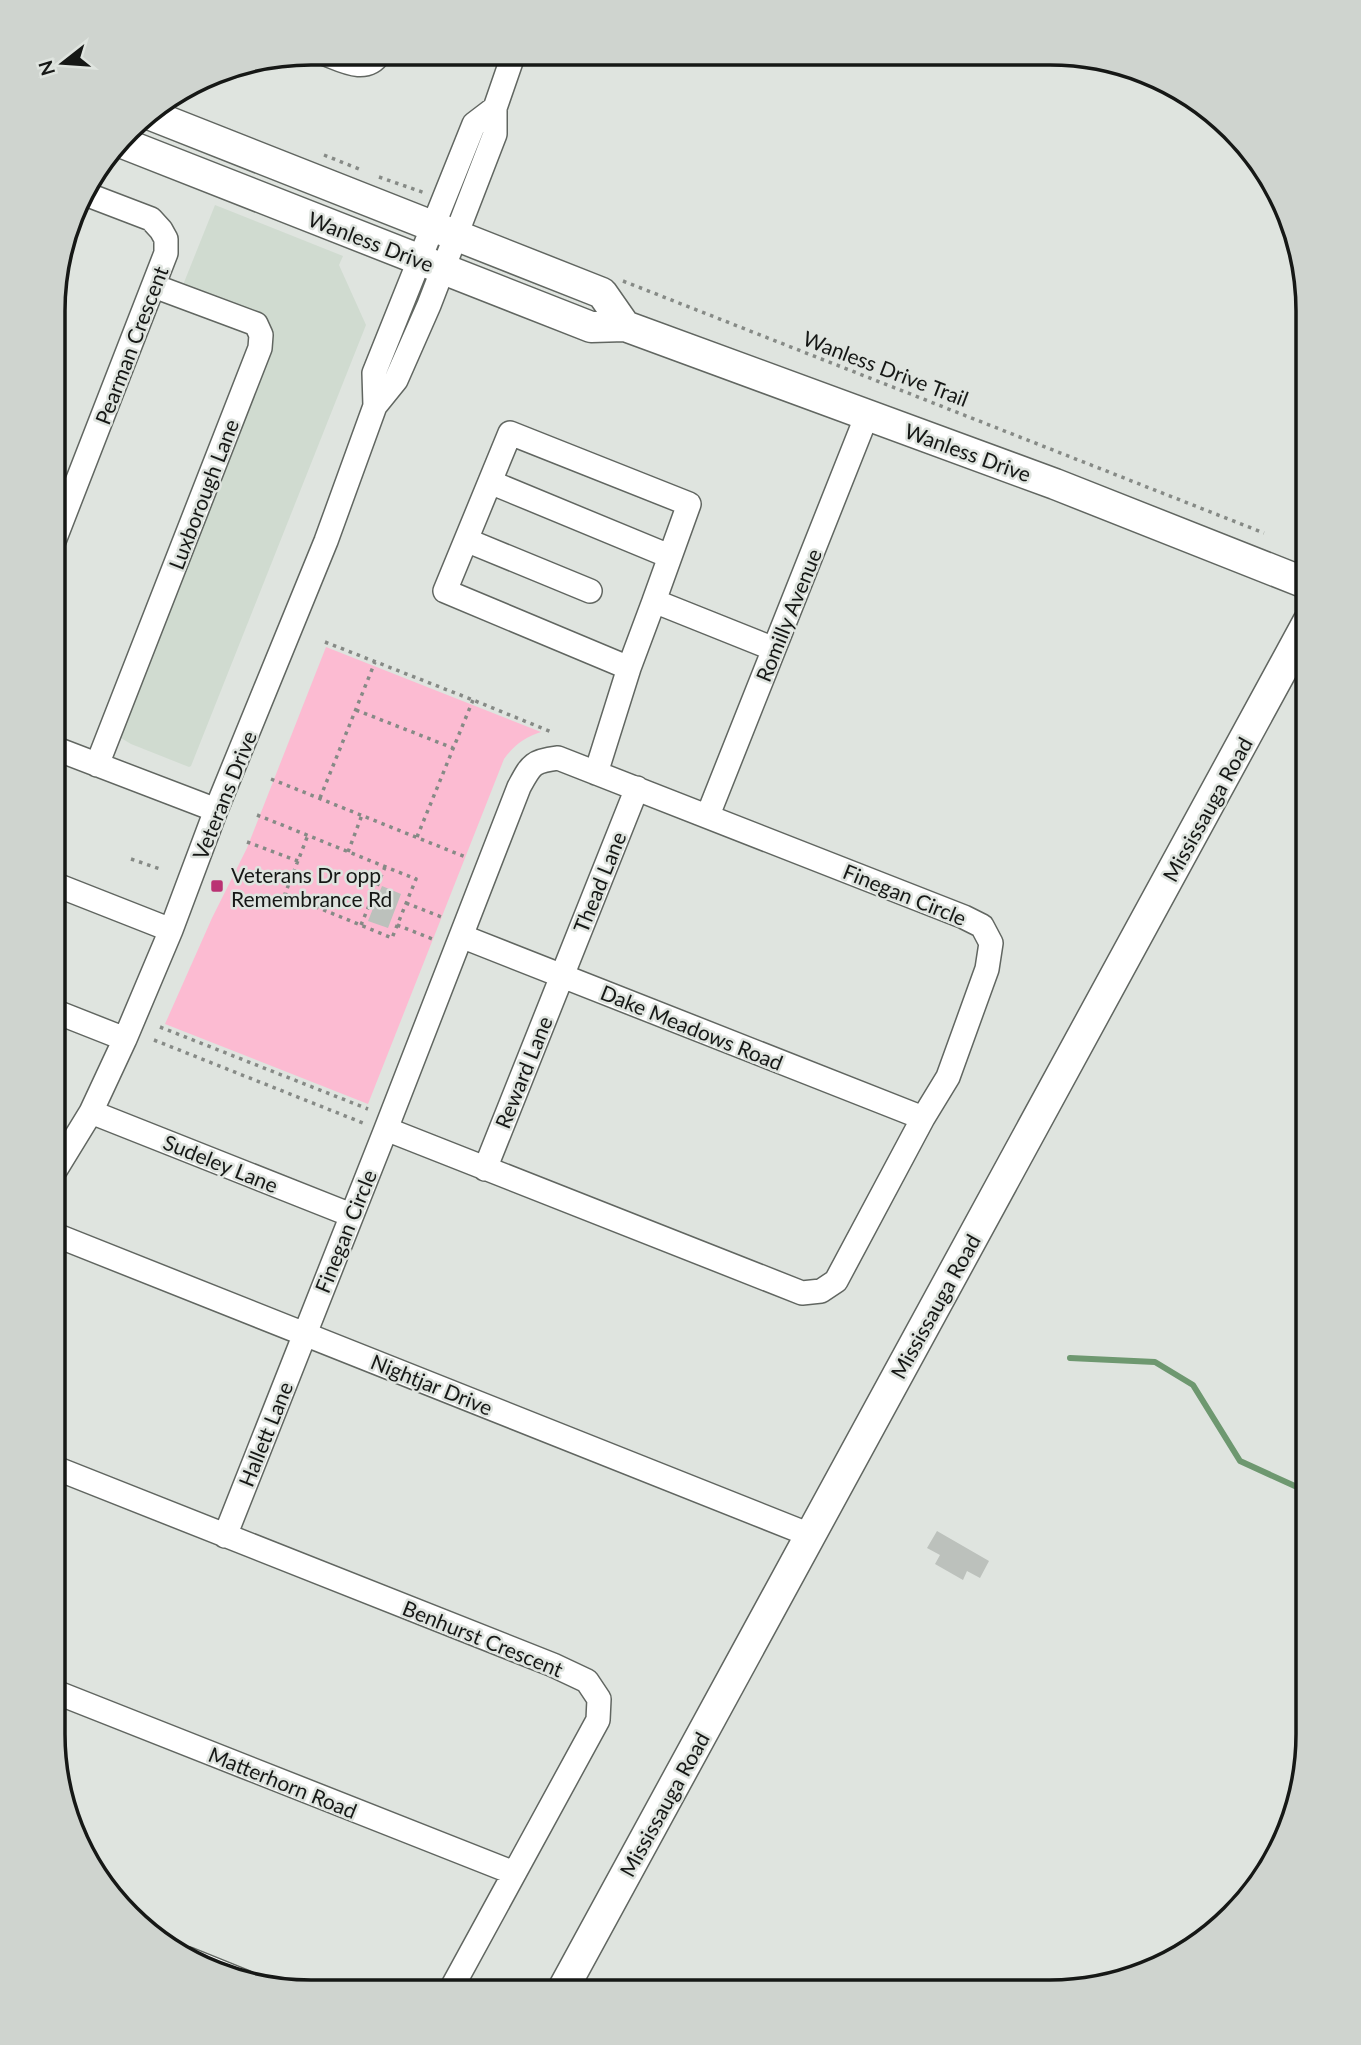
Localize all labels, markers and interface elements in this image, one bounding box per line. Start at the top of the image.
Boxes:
north arrow [28,28,98,98]
text: N [33,58,59,78]
street label: Wanless Drive [305,206,437,276]
street label: Pearman Crescent [89,262,173,428]
street label: Wanless Drive Trail [800,325,972,411]
street label: Luxborough Lane [163,415,243,573]
street label: Wanless Drive [902,418,1034,486]
street label: Romilly Avenue [750,545,826,685]
street label: Veterans Drive [187,727,261,863]
street label: Mississauga Road [1157,732,1257,886]
street label: Thead Lane [567,828,631,936]
street label: Finegan Circle [840,858,970,930]
place label: Veterans Dr opp Remembrance Rd [231,862,392,911]
marker: Veterans Dr opp Remembrance Rd [209,878,225,894]
street label: Dake Meadows Road [597,979,787,1075]
street label: Reward Lane [489,1012,557,1132]
street label: Sudeley Lane [160,1129,282,1197]
street label: Finegan Circle [309,1166,381,1296]
street label: Mississauga Road [885,1229,985,1383]
street label: Nightjar Drive [367,1348,497,1420]
street label: Hallett Lane [233,1378,297,1490]
street label: Benhurst Crescent [399,1594,567,1682]
street label: Mississauga Road [614,1727,714,1881]
street label: Matterhorn Road [205,1741,361,1823]

